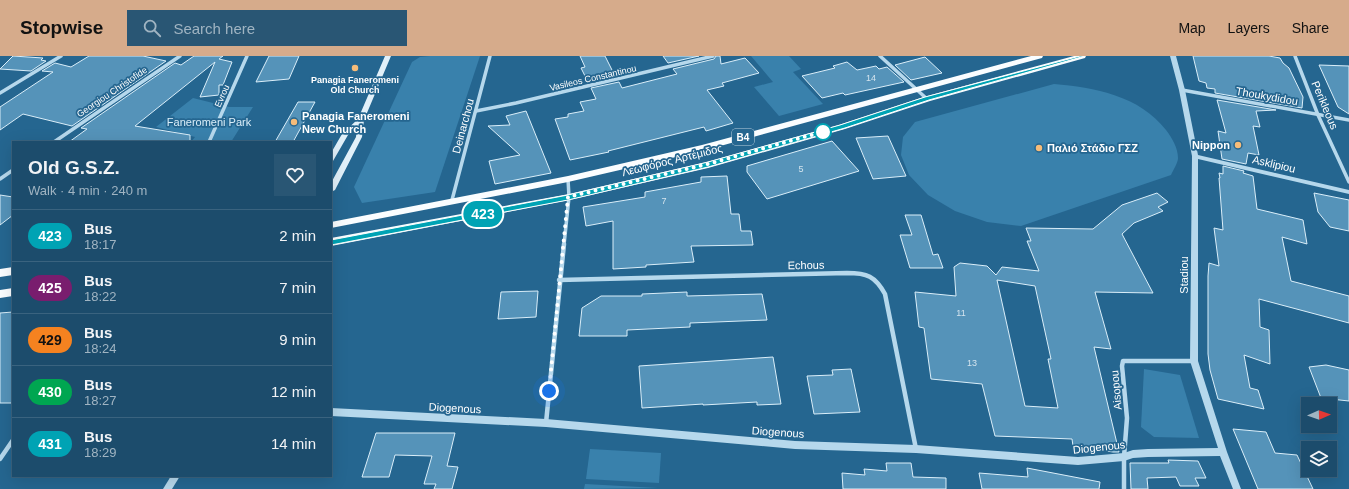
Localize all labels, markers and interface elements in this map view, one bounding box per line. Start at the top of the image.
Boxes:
search box [127,10,407,46]
text: Stopwise [20,17,103,38]
icon: search [141,17,163,39]
text: Search here [173,20,255,37]
text: Map [1178,20,1206,36]
text: Layers [1228,20,1270,36]
text: Share [1292,20,1329,36]
marker: Panagia Faneromeni Old Church [350,63,360,73]
street label: Vasileos Constantinou [549,63,637,93]
street label: Georgiou Christofide [75,65,149,119]
house number: 14 [866,73,876,83]
place label: Panagia Faneromeni Old Church [311,75,399,95]
street label: Perikleous [1309,79,1341,131]
street label: Evrou [213,83,231,109]
street label: Thoukydidou [1235,85,1299,107]
street label: Deinarchou [450,97,476,155]
place label: Panagia Faneromeni New Church [302,110,410,135]
park label: Faneromeni Park [167,116,252,128]
marker: Panagia Faneromeni New Church [289,117,299,127]
unlabelled marker [814,123,832,141]
road number: B4 [732,129,754,145]
place label: Nippon [1192,139,1230,151]
marker: Nippon [1233,140,1243,150]
street label: Λεωφόρος Αρτέμιδος [620,142,724,178]
place label: Παλιό Στάδιο ΓΣΖ [1047,142,1138,154]
marker: Παλιό Στάδιο ΓΣΖ [1034,143,1044,153]
street label: Asklipiou [1251,153,1297,175]
button: heart [274,154,316,196]
text: Old G.S.Z. [28,157,120,178]
house number: 5 [798,164,804,174]
text: Walk · 4 min · 240 m [28,183,147,198]
house number: 7 [661,196,667,206]
line badge: 423 [460,201,506,227]
text: 423 [471,206,495,222]
text: Bus [84,220,112,237]
text: 2 min [279,227,316,244]
text: 423 [38,228,62,244]
text: 18:17 [84,237,117,252]
street label: Stadiou [1178,256,1190,294]
street label: Echous [788,259,825,271]
text: Bus [84,272,112,289]
text: 7 min [279,279,316,296]
text: 425 [38,280,62,296]
text: 18:22 [84,289,117,304]
house number: 11 [956,308,966,318]
text: Bus [84,324,112,341]
text: 9 min [279,331,316,348]
text: 429 [38,332,62,348]
text: 18:24 [84,341,117,356]
house number: 13 [967,358,977,368]
street label: Aisopou [1108,370,1124,410]
text: Bus [84,376,112,393]
your location [539,381,559,401]
text: 12 min [271,383,316,400]
text: 430 [38,384,62,400]
text: 18:27 [84,393,117,408]
north arrow [1301,397,1337,433]
map controls [1301,397,1337,477]
street label: Diogenous [428,401,482,415]
street label: Diogenous [751,424,805,440]
text: Bus [84,428,112,445]
text: 14 min [271,435,316,452]
text: 431 [38,436,62,452]
street label: Diogenous [1072,438,1126,456]
button: layers [1301,441,1337,477]
text: 18:29 [84,445,117,460]

